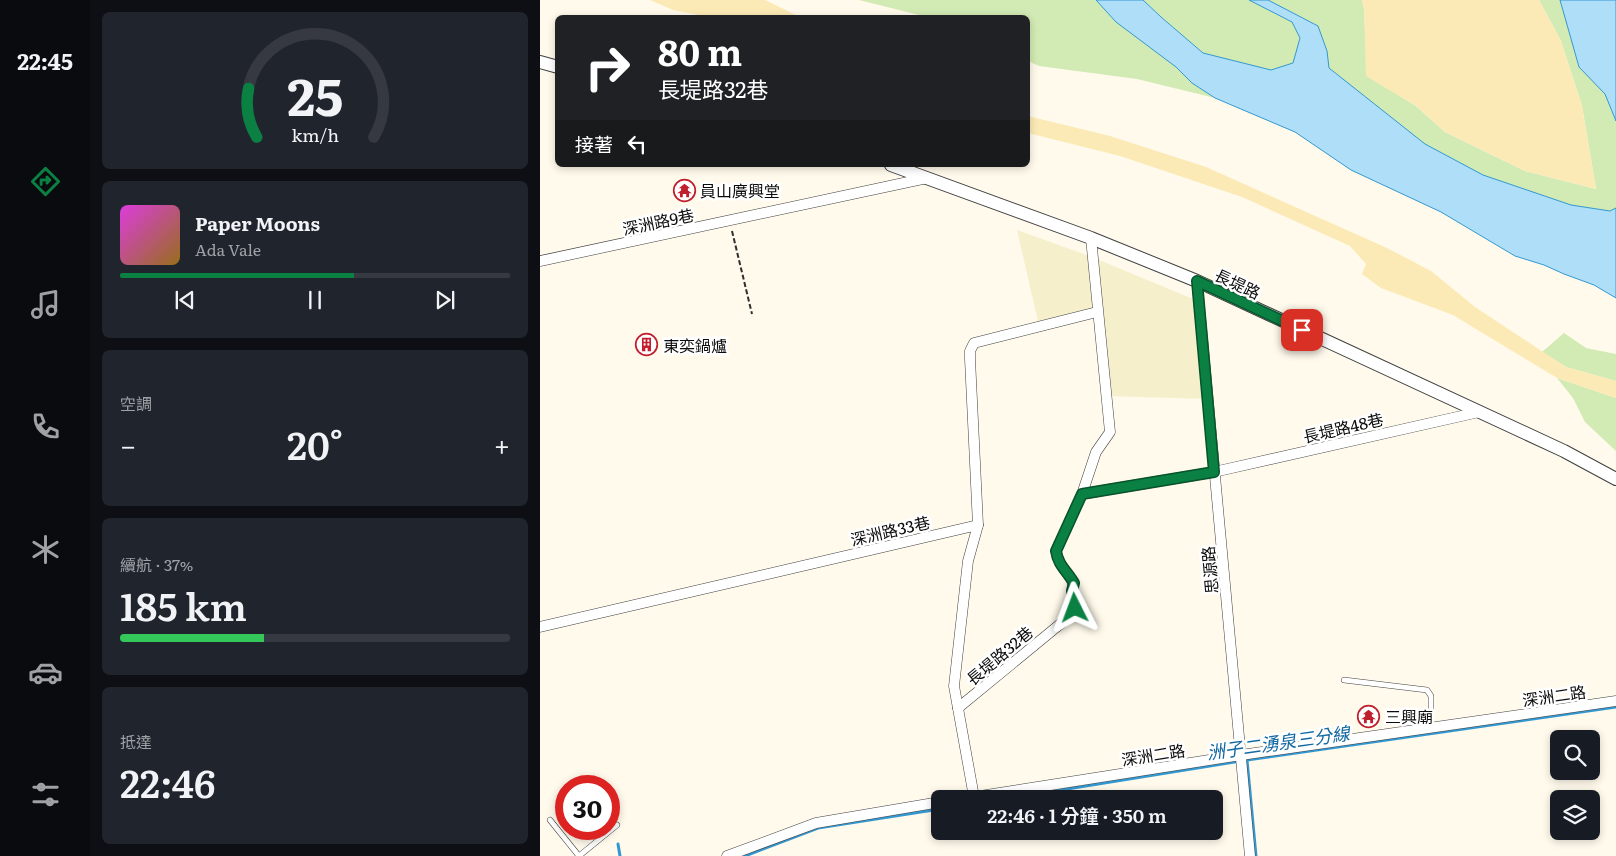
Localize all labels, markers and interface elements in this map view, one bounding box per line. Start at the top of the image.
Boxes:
text: 80 m [658,25,742,77]
icon: right [575,35,640,100]
text: 22:45 [17,44,73,77]
text: 25 [287,55,343,132]
text: 長堤路32巷 [658,72,768,105]
text: km/h [291,121,339,148]
text: 接著 [575,130,613,158]
icon: left [623,130,651,158]
icon: directions [28,164,63,199]
temple icon: 員山廣興堂 [672,178,696,202]
place label: 員山廣興堂 [700,178,780,202]
street label: 深洲路9巷 [620,202,696,240]
text: Paper Moons [195,209,320,237]
text: Ada Vale [195,237,261,261]
street label: 長堤路 [1211,262,1265,304]
icon: previous [171,286,199,314]
icon: pause [301,286,329,314]
icon: next [431,286,459,314]
icon: music [28,287,63,322]
pin [1281,309,1323,351]
icon: arrive [1288,316,1316,344]
building icon: 東奕鍋爐 [635,333,659,357]
place label: 東奕鍋爐 [663,333,727,357]
text: 空調 [120,391,152,415]
street label: 長堤路48巷 [1301,406,1385,448]
icon: phone [28,409,63,444]
text: 20° [287,415,343,472]
text: − [120,423,136,465]
text: + [494,423,510,465]
street label: 深洲路33巷 [848,509,932,551]
icon: climate [28,532,63,567]
street label: 思源路 [1195,545,1223,595]
text: 續航 · 37% [120,552,193,576]
text: 185 km [120,576,247,633]
position arrow [1048,581,1100,633]
street label: 長堤路32巷 [961,620,1037,690]
icon: car [28,655,63,690]
street label: 深洲二路 [1521,679,1587,711]
temple icon: 三興廟 [1357,704,1381,728]
place label: 三興廟 [1385,704,1433,728]
water label: 洲子二湧泉三分線 [1205,718,1353,765]
text: 抵達 [120,729,152,753]
map controls [1550,730,1600,840]
button: search [1550,730,1600,780]
street label: 深洲二路 [1120,737,1186,771]
text: 22:46 [120,753,215,810]
speed limit sign: 30 [555,775,620,840]
icon: filters [28,777,63,812]
button: layers [1550,790,1600,840]
text: 22:46 · 1 分鐘 · 350 m [987,801,1167,829]

